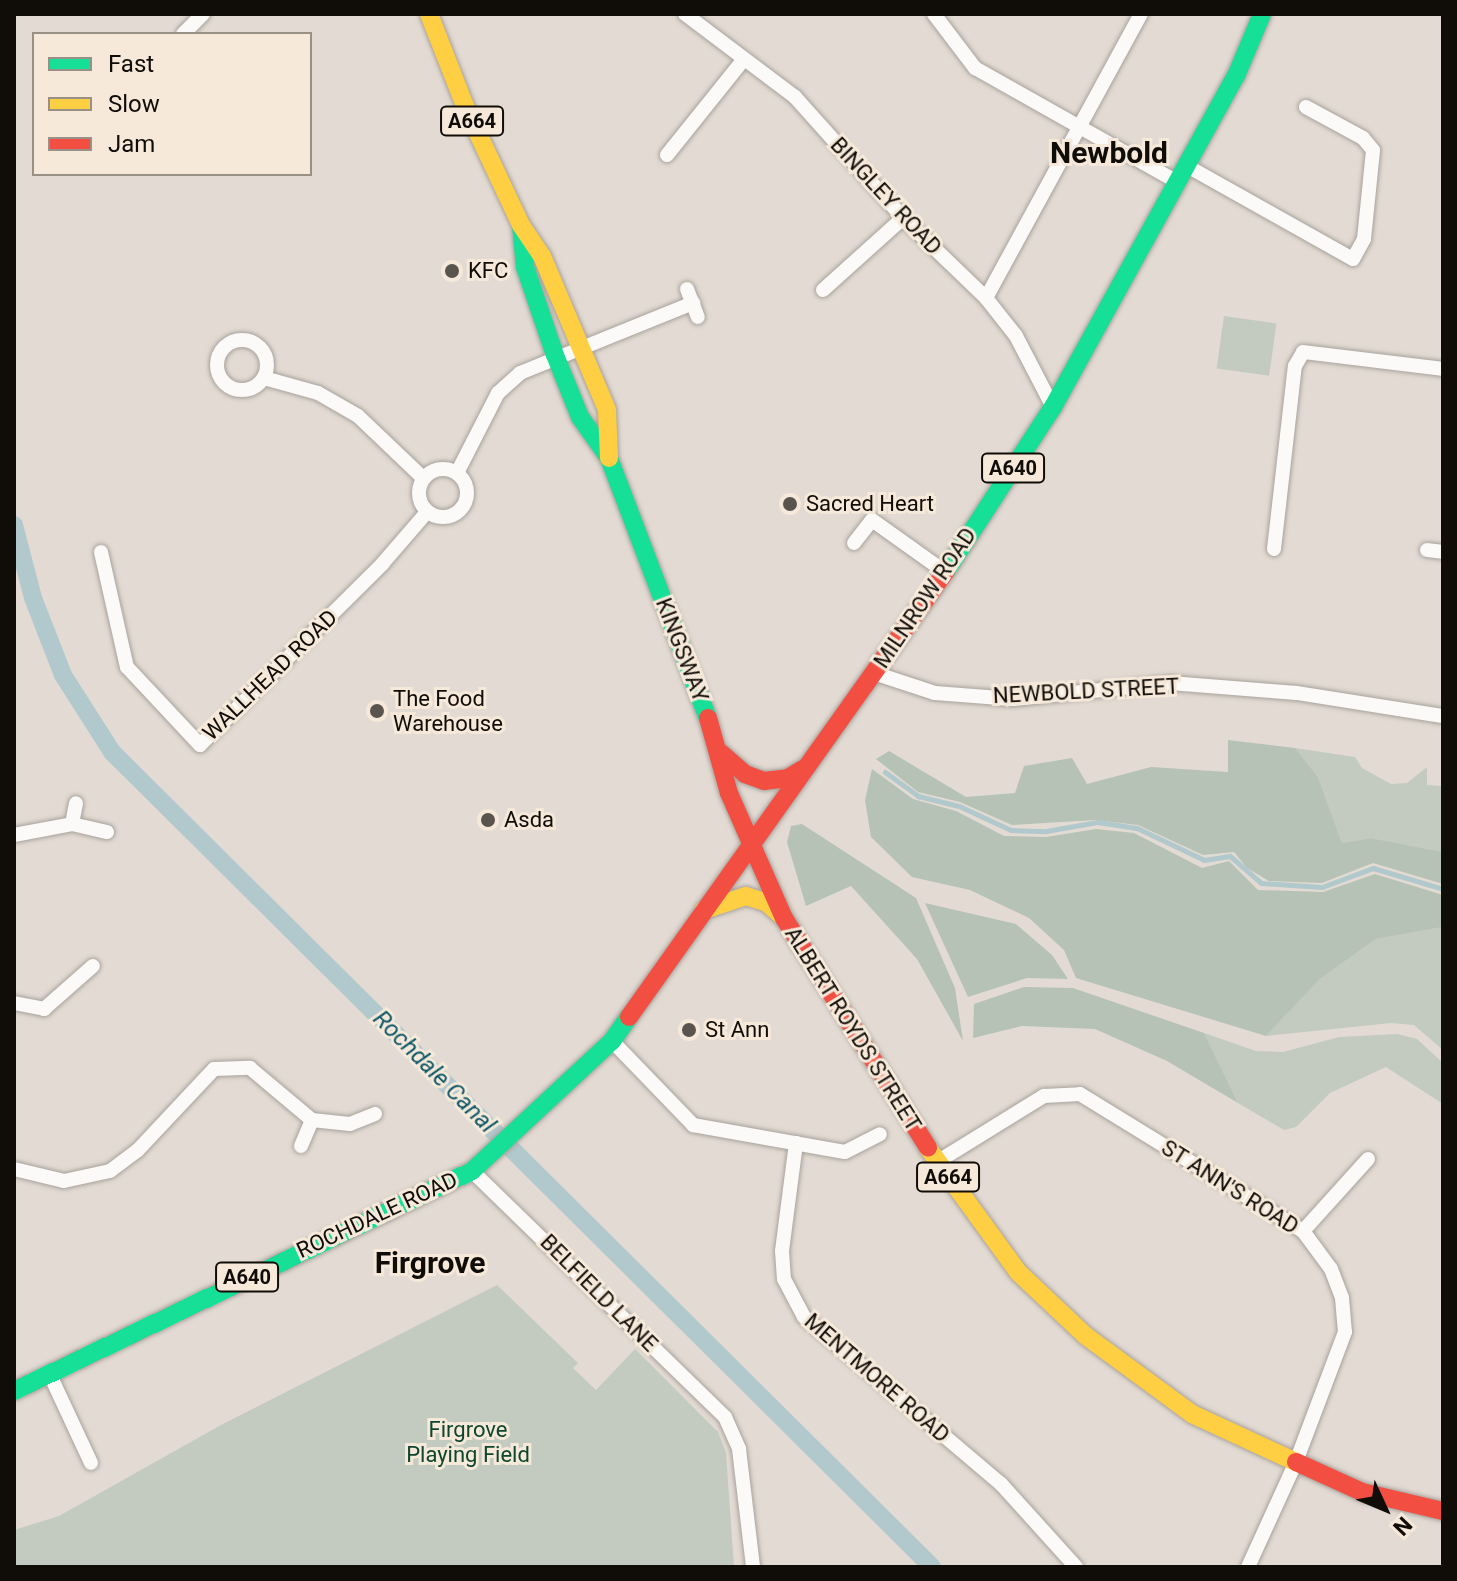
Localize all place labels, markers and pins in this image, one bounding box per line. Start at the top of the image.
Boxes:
place label: KFC [468,258,508,284]
marker: KFC [443,262,461,280]
place label: Sacred Heart [806,491,934,517]
marker: Sacred Heart [781,495,799,513]
place label: The Food Warehouse [393,685,503,736]
marker: The Food Warehouse [368,702,386,720]
place label: Asda [504,807,554,833]
marker: Asda [479,811,497,829]
place label: St Ann [705,1017,769,1043]
marker: St Ann [680,1021,698,1039]

